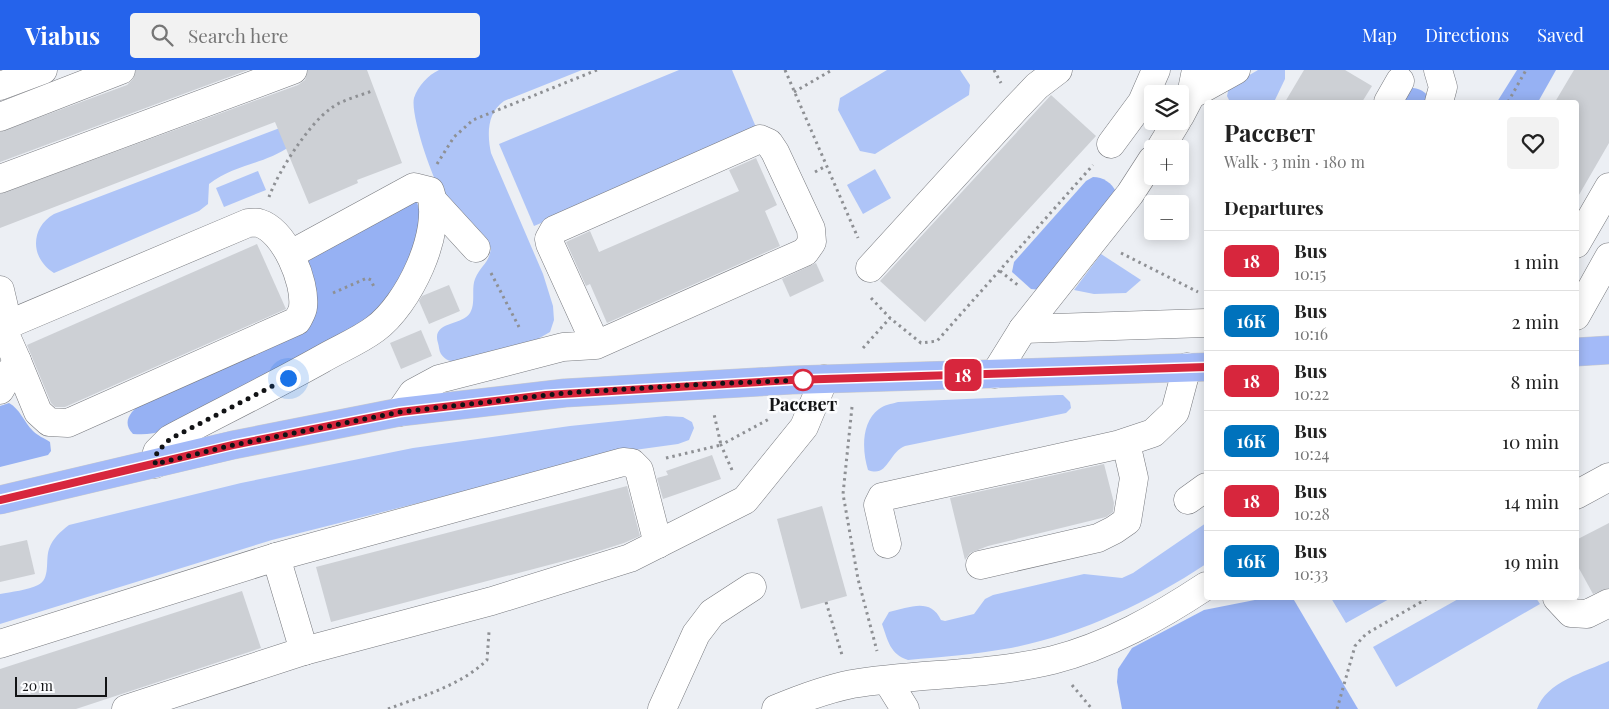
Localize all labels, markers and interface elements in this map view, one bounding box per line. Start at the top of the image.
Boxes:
search box [130,13,480,58]
text: Viabus [25,19,100,51]
icon: search [148,21,176,49]
text: Search here [188,22,289,48]
text: Map [1362,23,1397,47]
text: Directions [1425,23,1509,47]
text: Saved [1537,23,1584,47]
map controls [1144,85,1189,240]
button: layers [1144,85,1189,130]
text: Рассвет [1224,116,1315,148]
button: heart [1507,117,1559,169]
button: + [1144,140,1189,185]
text: Walk · 3 min · 180 m [1224,151,1365,172]
text: Departures [1224,194,1324,220]
button: − [1144,195,1189,240]
text: Bus [1294,237,1327,263]
text: 1 min [1513,248,1559,274]
text: 18 [1243,249,1260,273]
text: 10:15 [1294,263,1326,284]
text: Bus [1294,297,1327,323]
text: 2 min [1511,308,1559,334]
text: 16К [1237,309,1266,333]
text: 10:16 [1294,323,1328,344]
text: Bus [1294,357,1327,383]
line badge: 18 [940,359,986,391]
text: 18 [955,363,972,387]
your location [276,366,301,391]
text: 8 min [1511,368,1559,394]
marker: Рассвет [792,369,814,391]
text: 18 [1243,369,1260,393]
text: 10:22 [1294,383,1329,404]
place label: Рассвет [769,392,838,416]
text: Bus [1294,417,1327,443]
text: 10 min [1502,428,1559,454]
text: 16К [1237,429,1266,453]
text: 10:24 [1294,443,1329,464]
text: Bus [1294,477,1327,503]
text: 14 min [1504,488,1559,514]
text: 18 [1243,489,1260,513]
text: 10:28 [1294,503,1330,524]
text: Bus [1294,537,1327,563]
text: 19 min [1504,548,1559,574]
text: 16К [1237,549,1266,573]
text: 10:33 [1294,563,1328,584]
scale bar [15,674,108,697]
text: 20 m [22,676,53,695]

